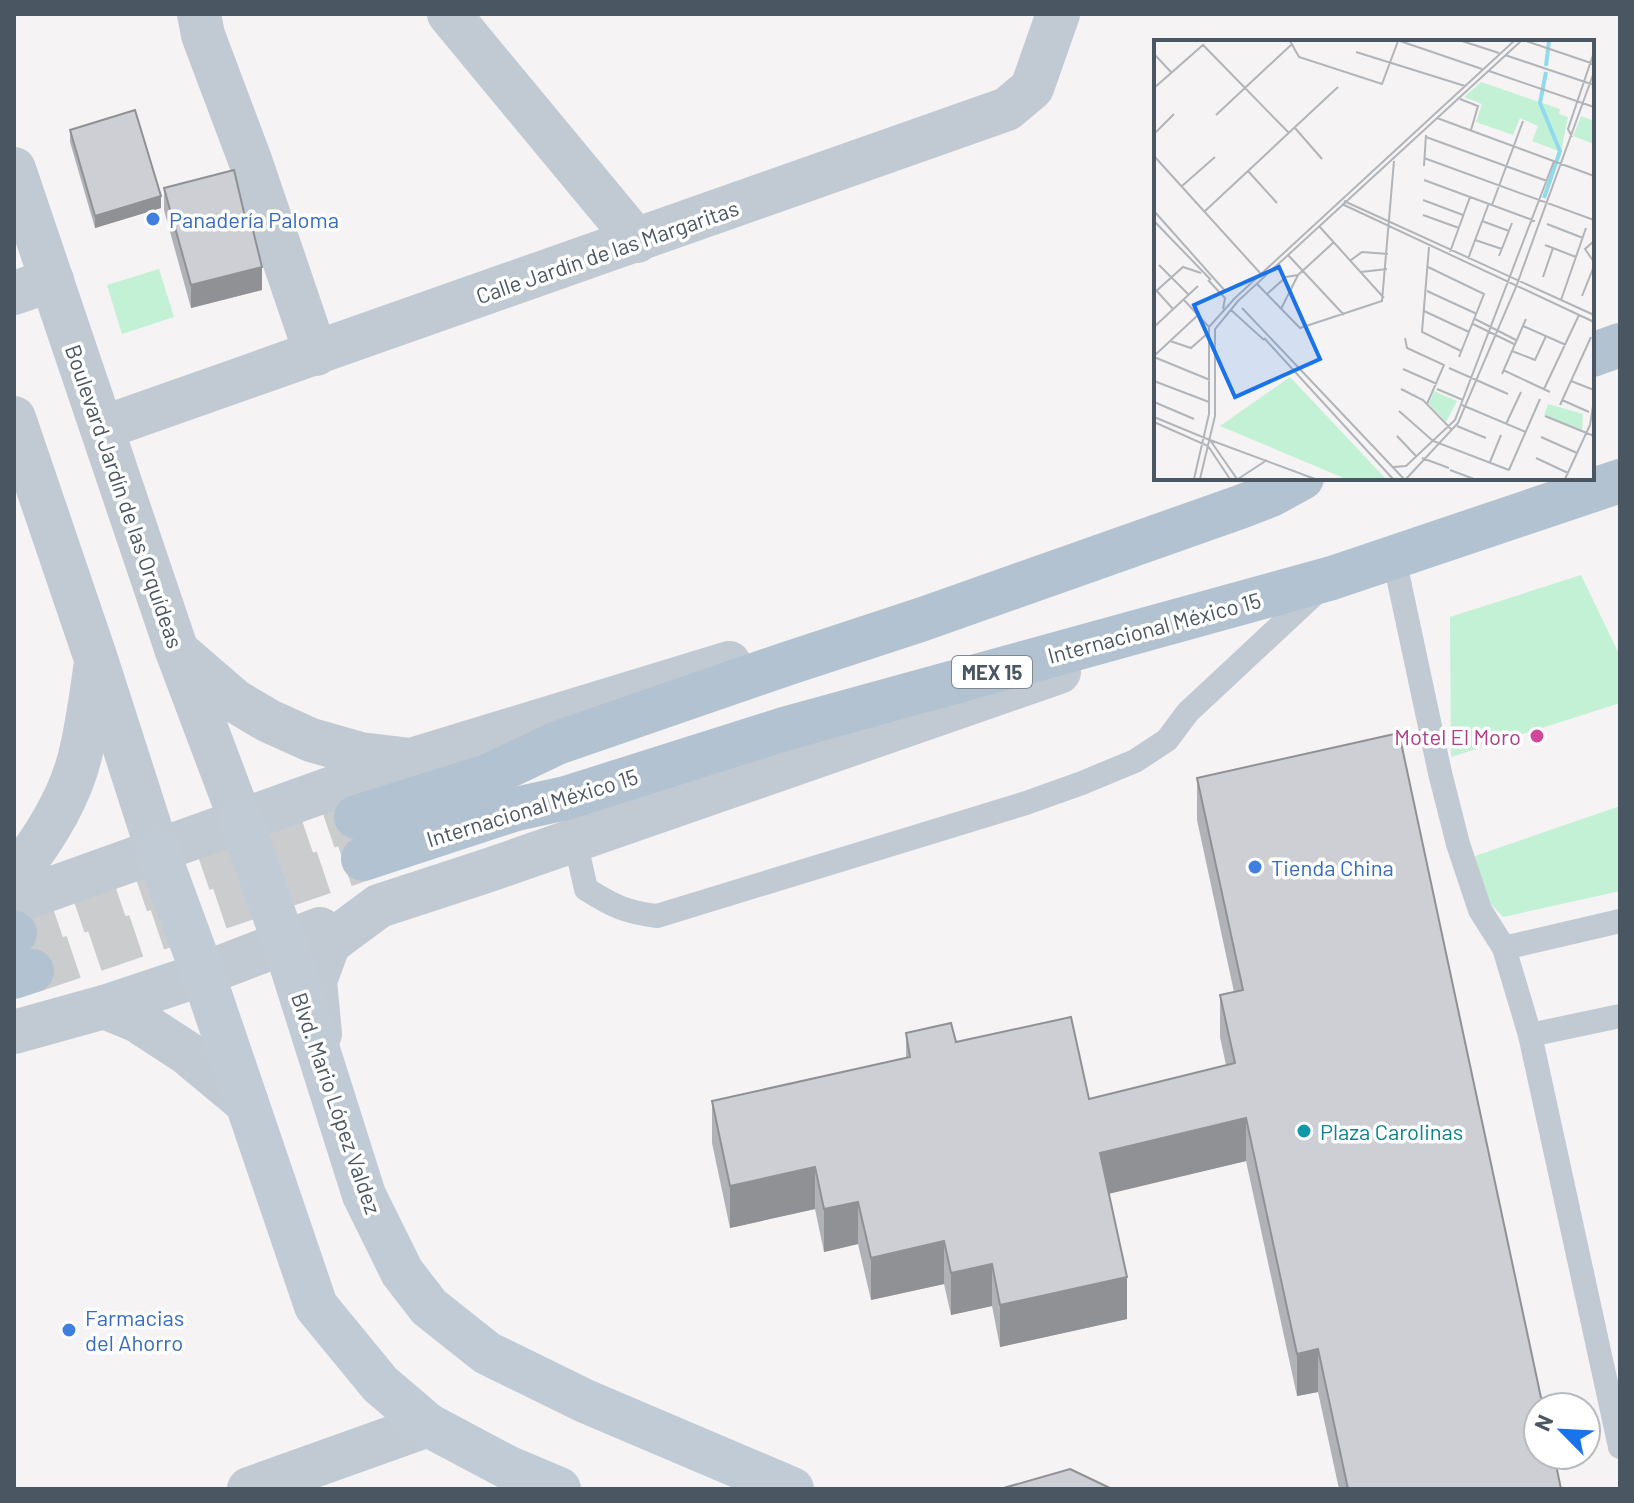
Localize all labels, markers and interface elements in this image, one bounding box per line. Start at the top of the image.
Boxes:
inset map [1154,40,1594,480]
street label: Calle Jardín de las Margaritas [472,194,742,308]
place label: Panadería Paloma [169,206,339,232]
marker: Panadería Paloma [144,210,162,228]
street label: Boulevard Jardín de las Orquídeas [61,341,189,651]
street label: Internacional México 15 [1045,586,1263,668]
road number: MEX 15 [952,656,1032,688]
place label: Motel El Moro [1394,723,1521,749]
marker: Motel El Moro [1528,727,1546,745]
street label: Internacional México 15 [423,762,641,852]
place label: Tienda China [1271,854,1394,880]
marker: Tienda China [1246,858,1264,876]
street label: Blvd. Mario López Valdez [287,989,387,1217]
place label: Plaza Carolinas [1320,1118,1463,1144]
marker: Plaza Carolinas [1295,1122,1313,1140]
place label: Farmacias del Ahorro [85,1304,184,1355]
marker: Farmacias del Ahorro [60,1321,78,1339]
north arrow [1522,1391,1602,1471]
text: N [1528,1410,1558,1434]

